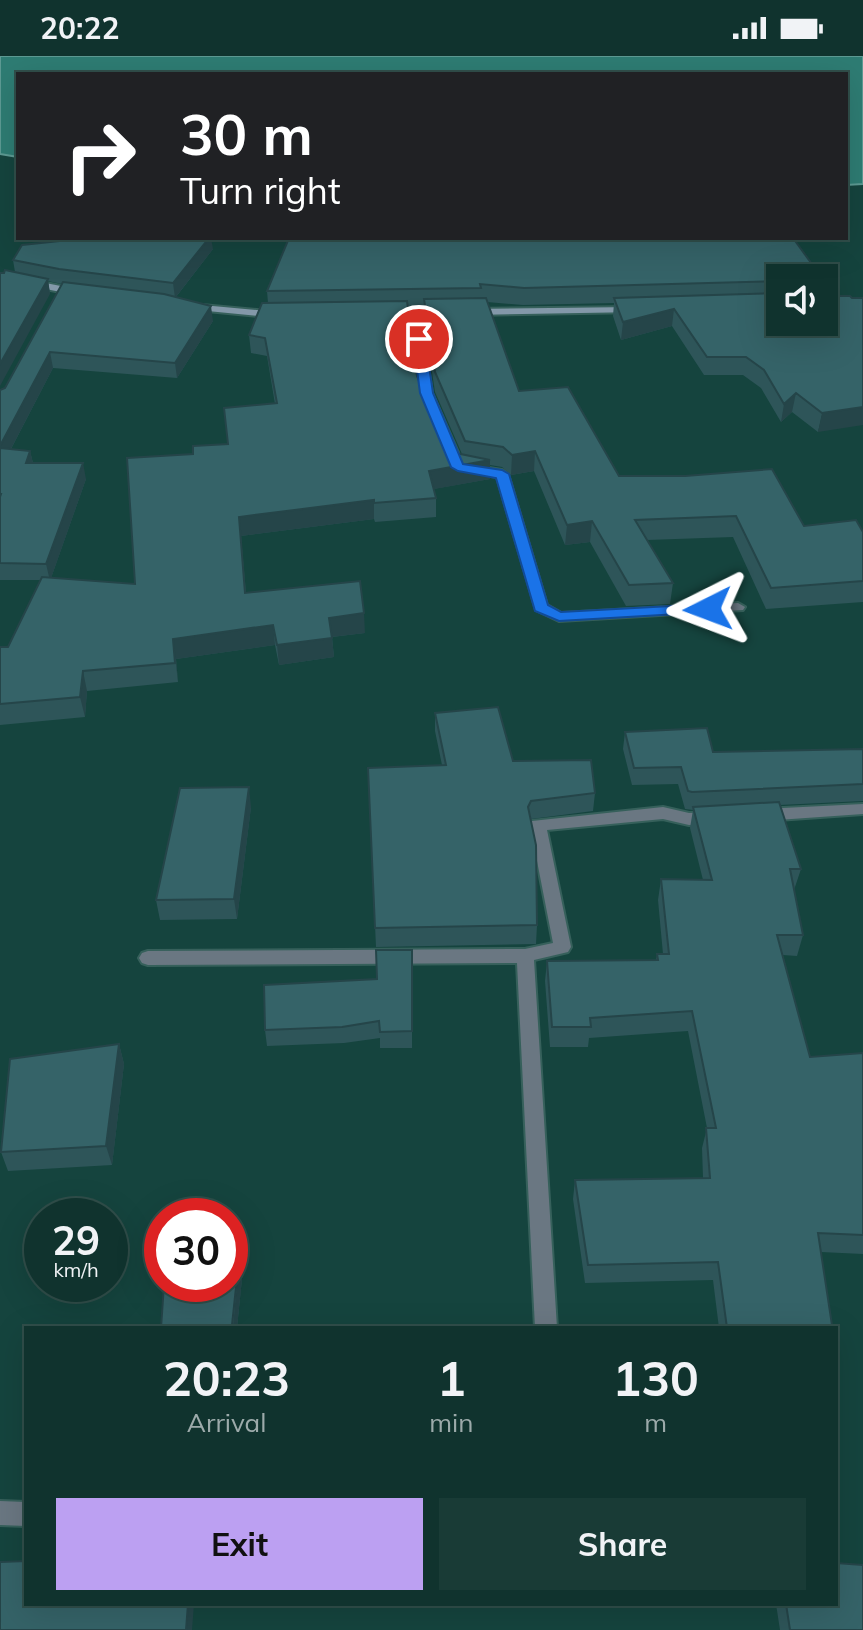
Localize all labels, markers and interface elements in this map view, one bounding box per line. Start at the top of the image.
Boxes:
text: 20:22 [40,9,119,47]
text: 30 m [180,99,313,169]
icon: right [48,104,152,208]
text: Turn right [180,168,341,213]
map controls [766,264,838,336]
button: sound [766,264,838,336]
pin [385,305,453,373]
icon: arrive [397,317,441,361]
position arrow [666,567,750,651]
speed limit sign: 30 [144,1198,248,1302]
text: 29 [52,1215,100,1265]
text: km/h [53,1257,99,1282]
text: 20:23 [163,1348,290,1408]
text: 1 [437,1348,466,1408]
text: 130 [613,1348,699,1408]
text: Arrival [187,1406,266,1439]
text: min [429,1406,473,1439]
text: m [644,1406,667,1439]
button: Exit [56,1498,423,1590]
button: Share [439,1498,806,1590]

